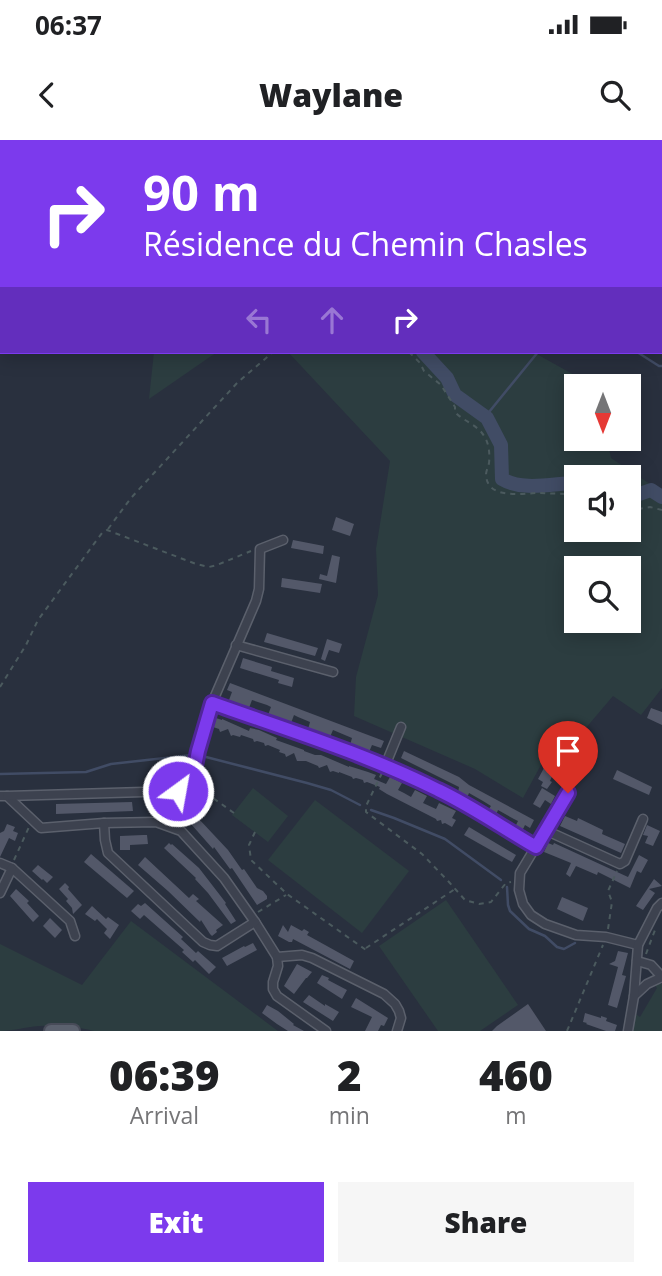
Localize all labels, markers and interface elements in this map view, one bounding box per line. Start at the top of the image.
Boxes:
text: 06:37 [35,7,102,43]
text: Waylane [259,73,403,116]
icon: back [28,76,66,114]
icon: search [596,76,634,114]
text: 90 m [143,159,260,225]
icon: right [28,168,119,259]
text: Résidence du Chemin Chasles [143,222,588,265]
icon: left [240,301,278,339]
icon: ahead [313,301,351,339]
icon: right [386,301,424,339]
north arrow [564,374,640,452]
map controls [564,374,641,633]
button: sound [564,465,641,542]
button: search [564,556,641,633]
pin [538,721,598,793]
icon: arrive [549,732,587,770]
position arrow [141,754,215,828]
text: 06:39 [109,1046,220,1103]
text: 2 [337,1046,362,1103]
text: 460 [479,1046,553,1103]
text: Arrival [130,1099,199,1131]
text: min [329,1099,370,1131]
text: m [505,1099,527,1131]
button: Exit [28,1182,324,1262]
button: Share [338,1182,634,1262]

